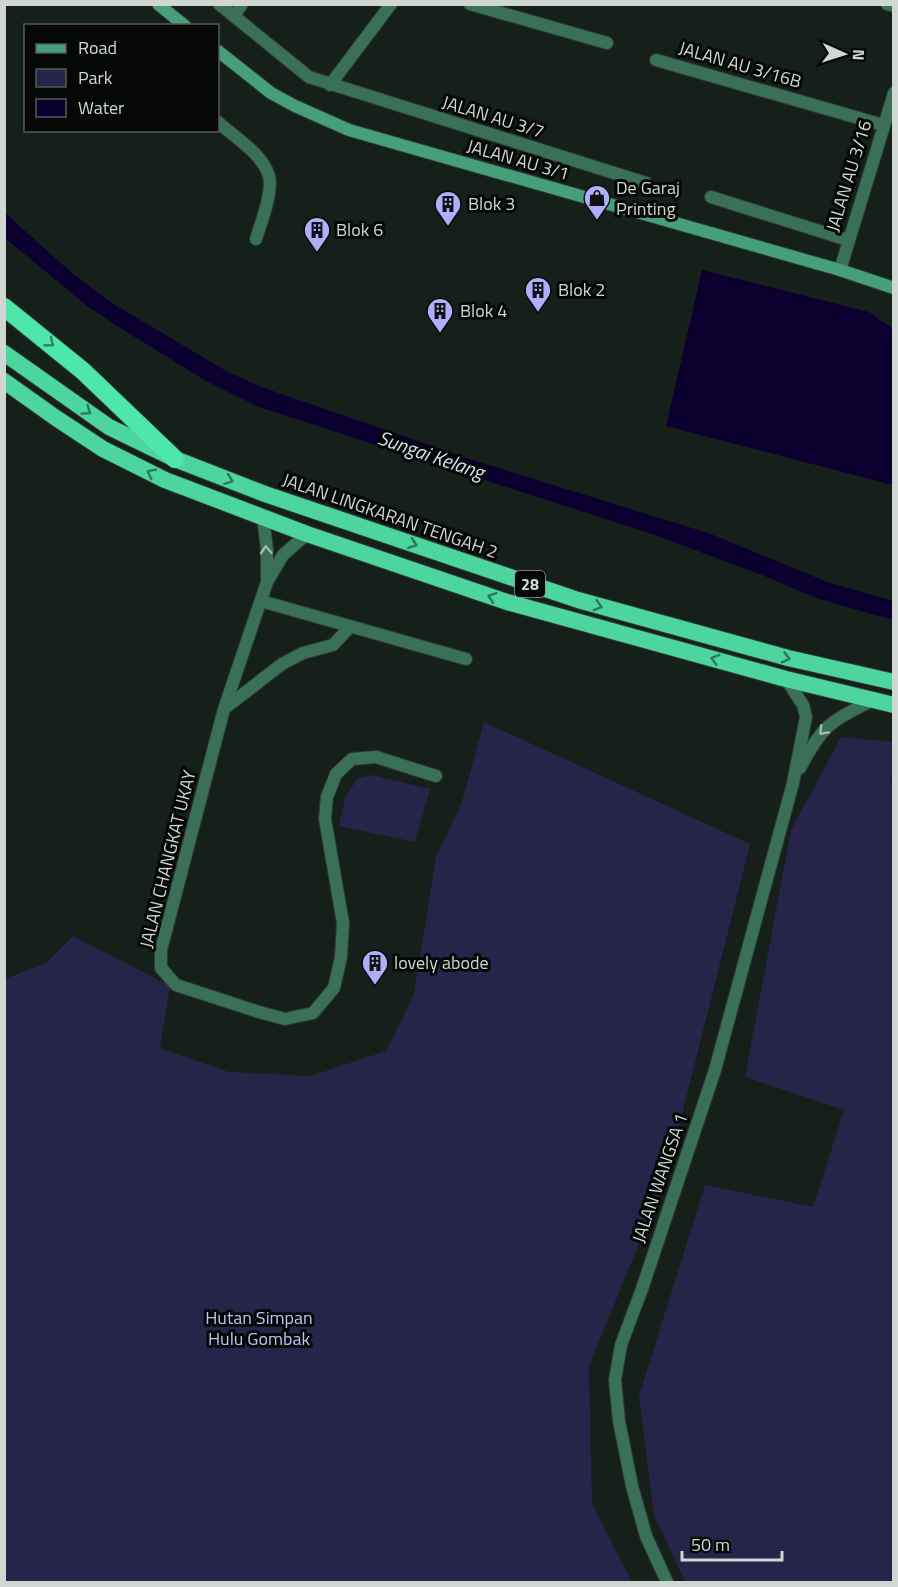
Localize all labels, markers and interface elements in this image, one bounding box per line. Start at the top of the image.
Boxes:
legend [24,24,219,132]
north arrow [814,24,874,84]
text: Road [78,34,117,61]
street label: JALAN AU 3/16B [676,34,805,95]
text: N [847,49,871,61]
text: Park [78,64,113,91]
street label: JALAN AU 3/7 [439,88,547,145]
text: Water [78,94,124,121]
street label: JALAN AU 3/16 [819,117,878,235]
street label: JALAN AU 3/1 [464,132,572,187]
place label: De Garaj Printing [616,174,680,222]
shop icon: De Garaj Printing [582,183,612,221]
building icon: Blok 3 [433,189,463,227]
place label: Blok 3 [468,190,515,217]
building icon: Blok 6 [302,215,332,253]
place label: Blok 6 [336,216,383,243]
building icon: Blok 2 [523,275,553,313]
place label: Blok 2 [558,276,605,303]
building icon: Blok 4 [425,296,455,334]
place label: Blok 4 [460,297,507,324]
one-way arrow [43,336,54,347]
one-way arrow [80,404,91,415]
water label: Sungai Kelang [374,422,491,488]
street label: JALAN LINGKARAN TENGAH 2 [279,466,501,565]
one-way arrow [146,469,157,480]
one-way arrow [223,473,234,486]
one-way arrow [407,537,418,550]
one-way arrow [260,545,273,554]
road number: 28 [515,571,545,597]
one-way arrow [487,591,498,604]
one-way arrow [593,598,603,611]
one-way arrow [781,650,791,663]
one-way arrow [710,654,720,667]
one-way arrow [820,723,831,734]
street label: JALAN CHANGKAT UKAY [132,767,203,951]
building icon: lovely abode [360,948,390,986]
place label: lovely abode [394,949,489,976]
street label: JALAN WANGSA 1 [625,1109,694,1246]
park label: Hutan Simpan Hulu Gombak [205,1304,313,1352]
scale bar [682,1524,782,1562]
text: 50 m [691,1531,730,1558]

